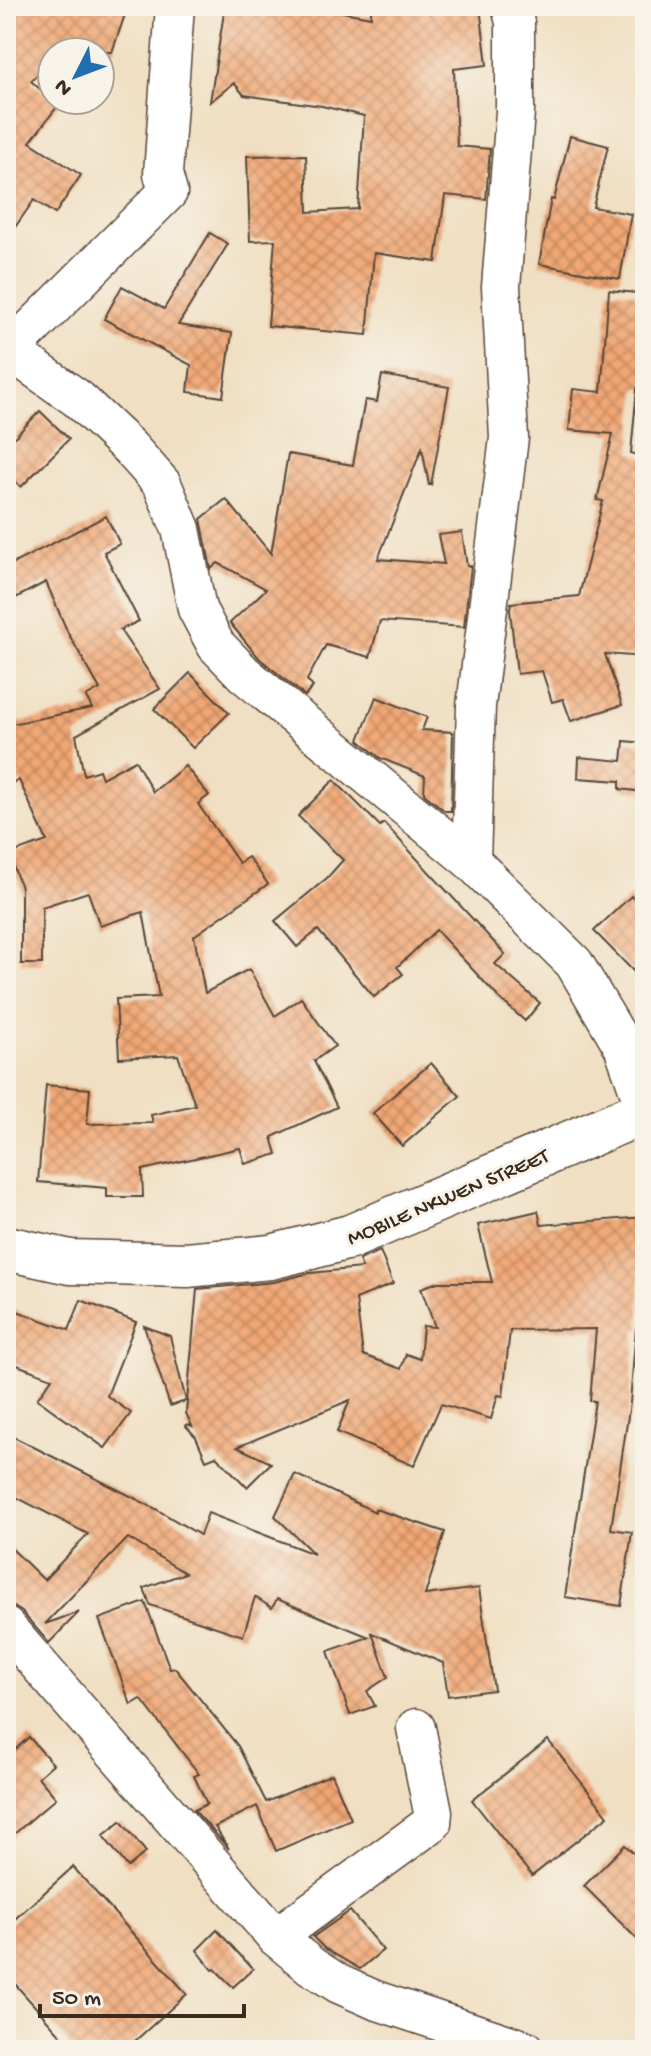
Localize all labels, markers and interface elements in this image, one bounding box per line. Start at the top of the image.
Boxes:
north arrow [36,36,116,116]
text: N [50,73,79,101]
street label: MOBILE NKWEN STREET [344,1144,555,1253]
scale bar [40,1968,244,2018]
text: 50 m [52,1985,101,2014]

